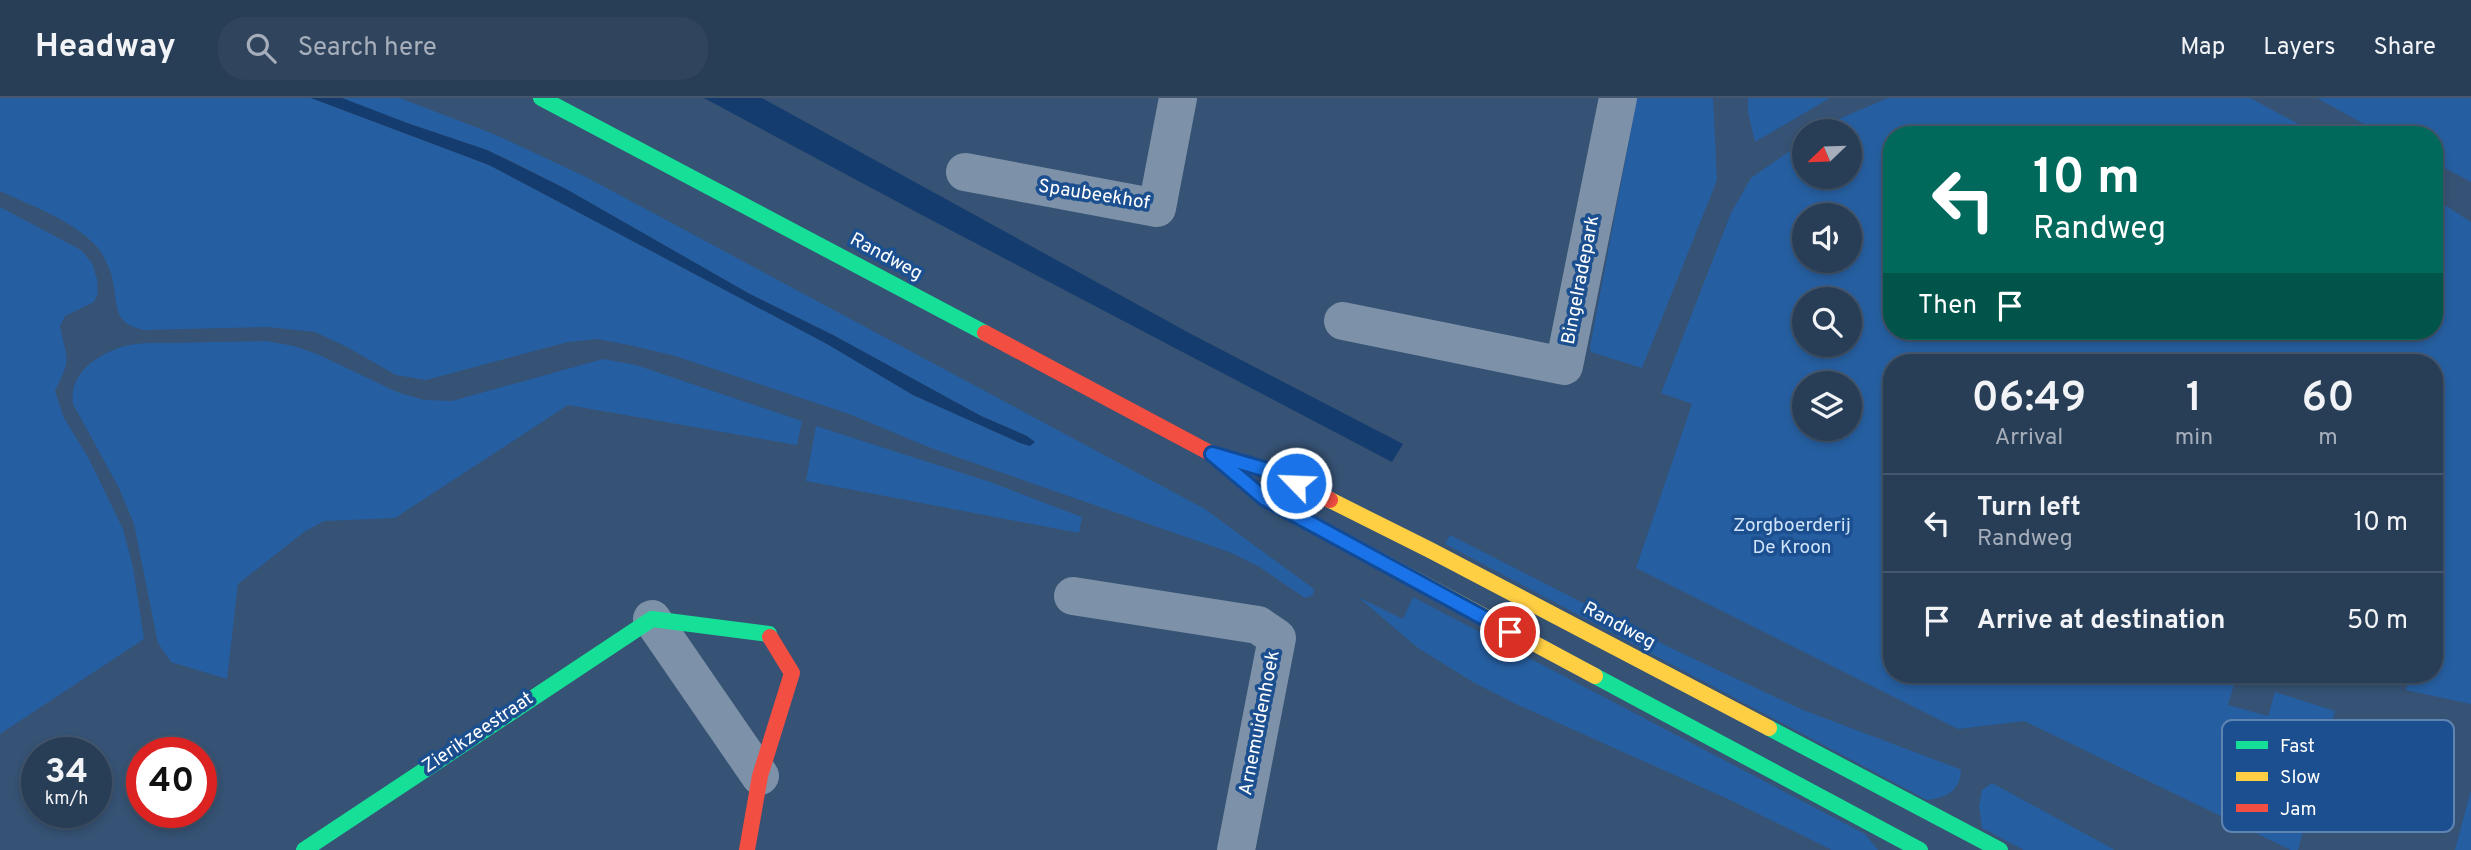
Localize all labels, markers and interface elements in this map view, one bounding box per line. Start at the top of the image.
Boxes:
search box [218,17,708,80]
text: Headway [35,27,176,69]
icon: search [242,29,280,67]
text: Search here [298,32,437,65]
text: Map [2180,33,2225,63]
text: Layers [2263,33,2335,63]
text: Share [2373,33,2436,63]
north arrow [1792,119,1862,189]
map controls [1792,119,1862,441]
text: 10 m [2033,149,2140,211]
icon: left [1918,154,2009,245]
street label: Spaubeekhof [1036,174,1152,216]
button: sound [1792,203,1862,273]
text: Randweg [2033,210,2166,250]
street label: Bingelradepark [1557,213,1605,347]
street label: Randweg [845,228,927,286]
button: search [1792,287,1862,357]
icon: arrive [1991,287,2029,325]
text: Then [1918,290,1977,323]
button: layers [1792,371,1862,441]
text: 06:49 [1971,373,2086,426]
text: 1 [2186,373,2202,426]
text: 60 [2302,373,2355,426]
text: Arrival [1995,424,2063,453]
text: min [2175,424,2213,453]
text: m [2318,424,2338,453]
position arrow [1259,446,1333,520]
text: Turn left [1977,492,2081,525]
icon: left [1918,504,1956,542]
text: 10 m [2353,507,2408,540]
park label: Zorgboerderij De Kroon [1733,514,1851,560]
text: Randweg [1977,525,2073,554]
street label: Randweg [1578,597,1660,655]
pin [1480,602,1540,662]
icon: arrive [1918,602,1956,640]
text: Arrive at destination [1977,605,2225,638]
text: 50 m [2347,605,2408,638]
icon: arrive [1491,613,1529,651]
street label: Arnemuidenhoek [1234,648,1286,798]
street label: Zierikzeestraat [418,687,538,779]
legend [2222,720,2454,832]
text: Fast [2280,735,2315,759]
speed limit sign: 40 [126,737,217,828]
text: 34 [45,751,88,795]
text: Slow [2280,766,2320,790]
text: km/h [45,788,88,811]
text: Jam [2280,798,2317,822]

